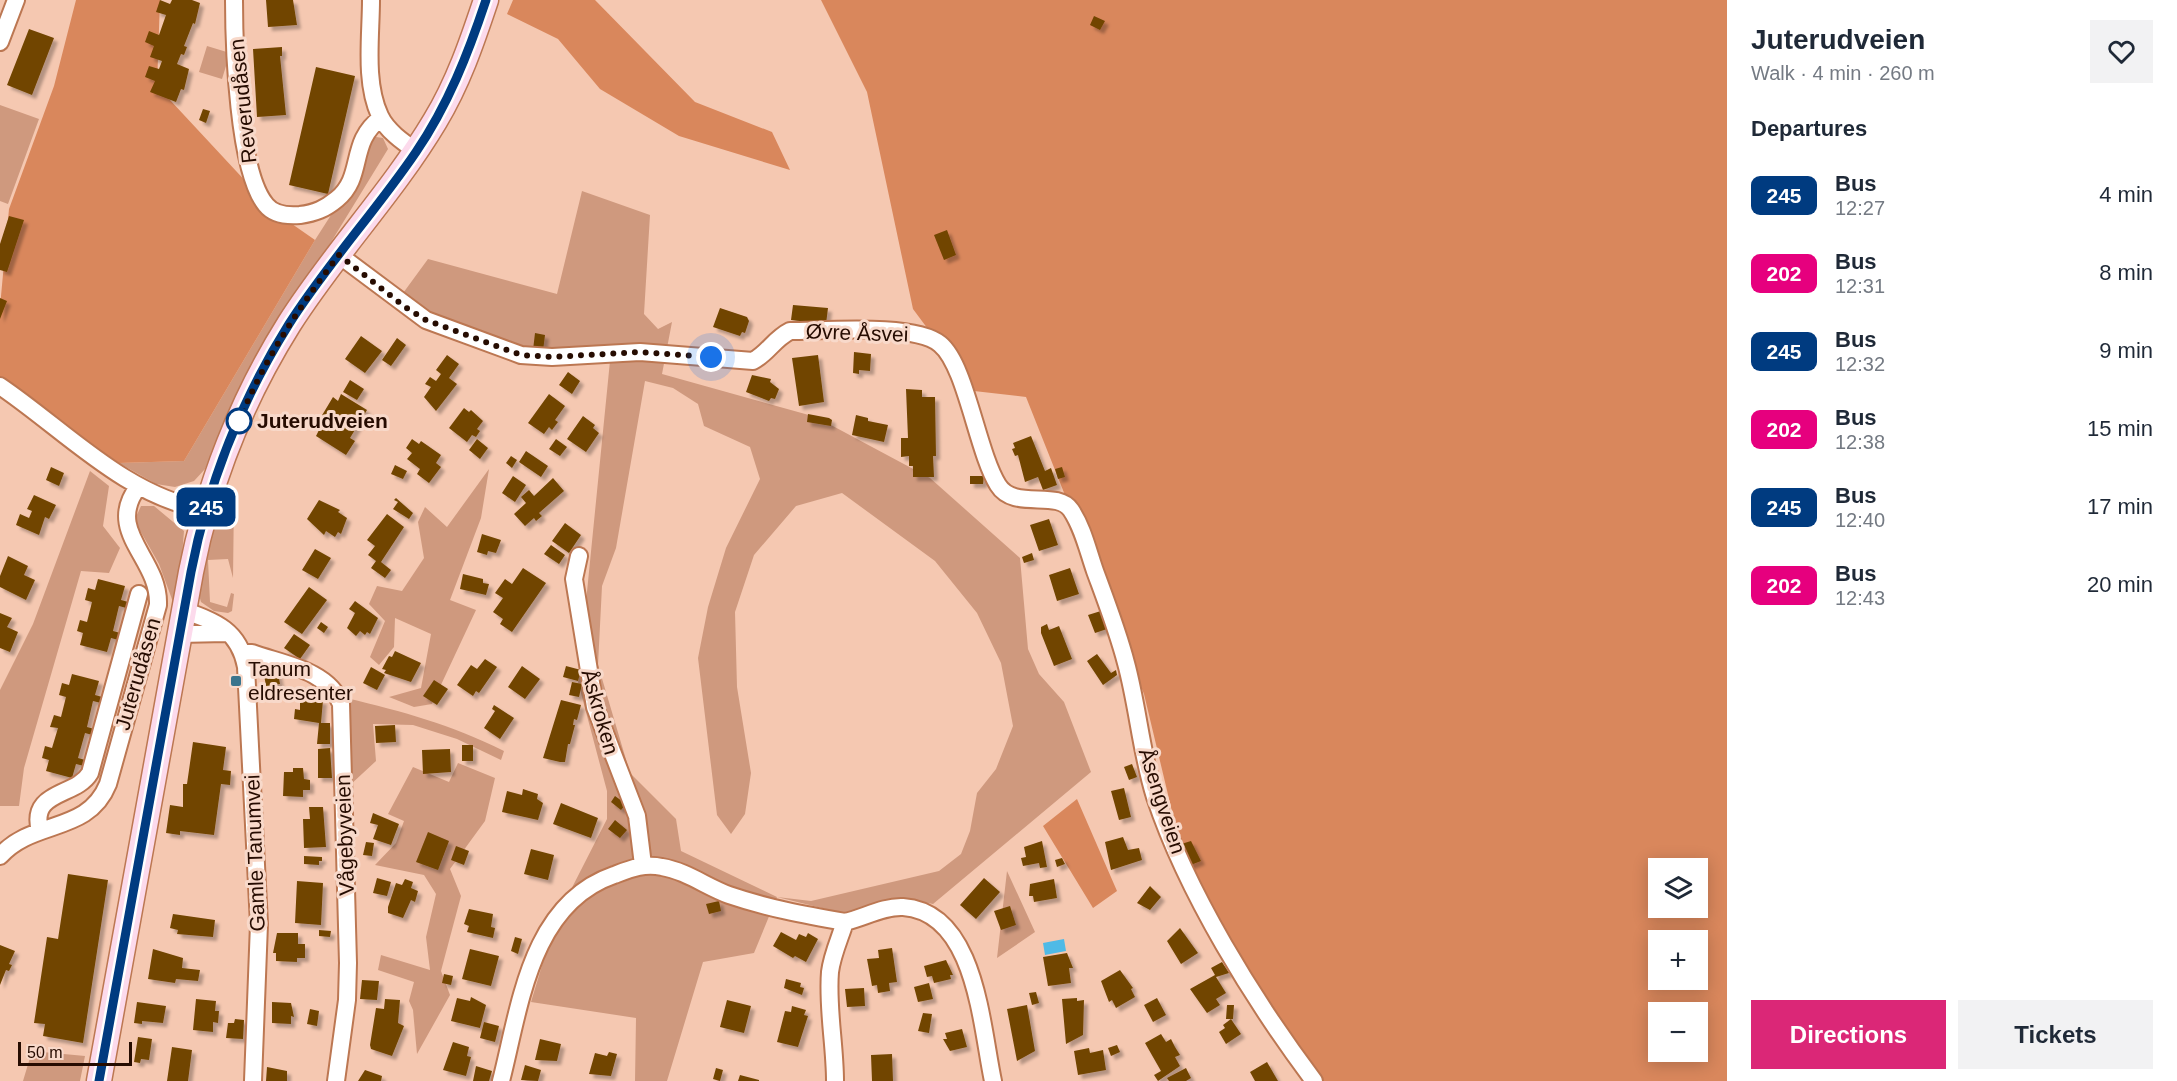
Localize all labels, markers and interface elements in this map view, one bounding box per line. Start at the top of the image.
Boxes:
button: heart [2090,20,2153,83]
text: Juterudveien [1751,24,1925,55]
street label: Reverudåsen [225,38,260,164]
text: Walk · 4 min · 260 m [1751,62,1935,84]
text: Departures [1751,116,1867,141]
text: Bus [1835,171,1877,196]
text: 4 min [2099,182,2153,207]
text: 245 [1766,184,1802,207]
text: 12:27 [1835,197,1885,219]
text: Bus [1835,249,1877,274]
text: 8 min [2099,260,2153,285]
text: 202 [1766,262,1802,285]
text: 12:31 [1835,275,1885,297]
street label: Øvre Åsvei [805,319,909,346]
text: Bus [1835,327,1877,352]
text: 9 min [2099,338,2153,363]
text: 245 [1766,340,1802,363]
your location [696,342,726,372]
text: 12:32 [1835,353,1885,375]
text: Bus [1835,405,1877,430]
marker: Juterudveien [226,408,252,434]
place label: Juterudveien [257,409,388,432]
text: 15 min [2087,416,2153,441]
text: 202 [1766,418,1802,441]
text: 12:38 [1835,431,1885,453]
text: Bus [1835,483,1877,508]
line badge: 245 [172,488,240,526]
text: 17 min [2087,494,2153,519]
text: 245 [188,496,224,519]
text: 245 [1766,496,1802,519]
text: 12:40 [1835,509,1885,531]
text: Bus [1835,561,1877,586]
text: 20 min [2087,572,2153,597]
text: 202 [1766,574,1802,597]
text: 12:43 [1835,587,1885,609]
street label: Juterudåsen [111,615,165,733]
place label: Tanum eldresenter [248,657,353,704]
street label: Åskroken [577,667,624,757]
marker: Tanum eldresenter [229,674,243,688]
street label: Åsengveien [1135,745,1190,857]
street label: Gamle Tanumvei [240,774,269,932]
street label: Vågebyveien [331,774,358,896]
map controls [1648,858,1708,1062]
button: layers [1648,858,1708,918]
button: + [1648,930,1708,990]
button: Directions [1751,1000,1946,1069]
button: Tickets [1958,1000,2153,1069]
button: − [1648,1002,1708,1062]
scale bar [18,1039,132,1066]
text: 50 m [27,1044,63,1061]

